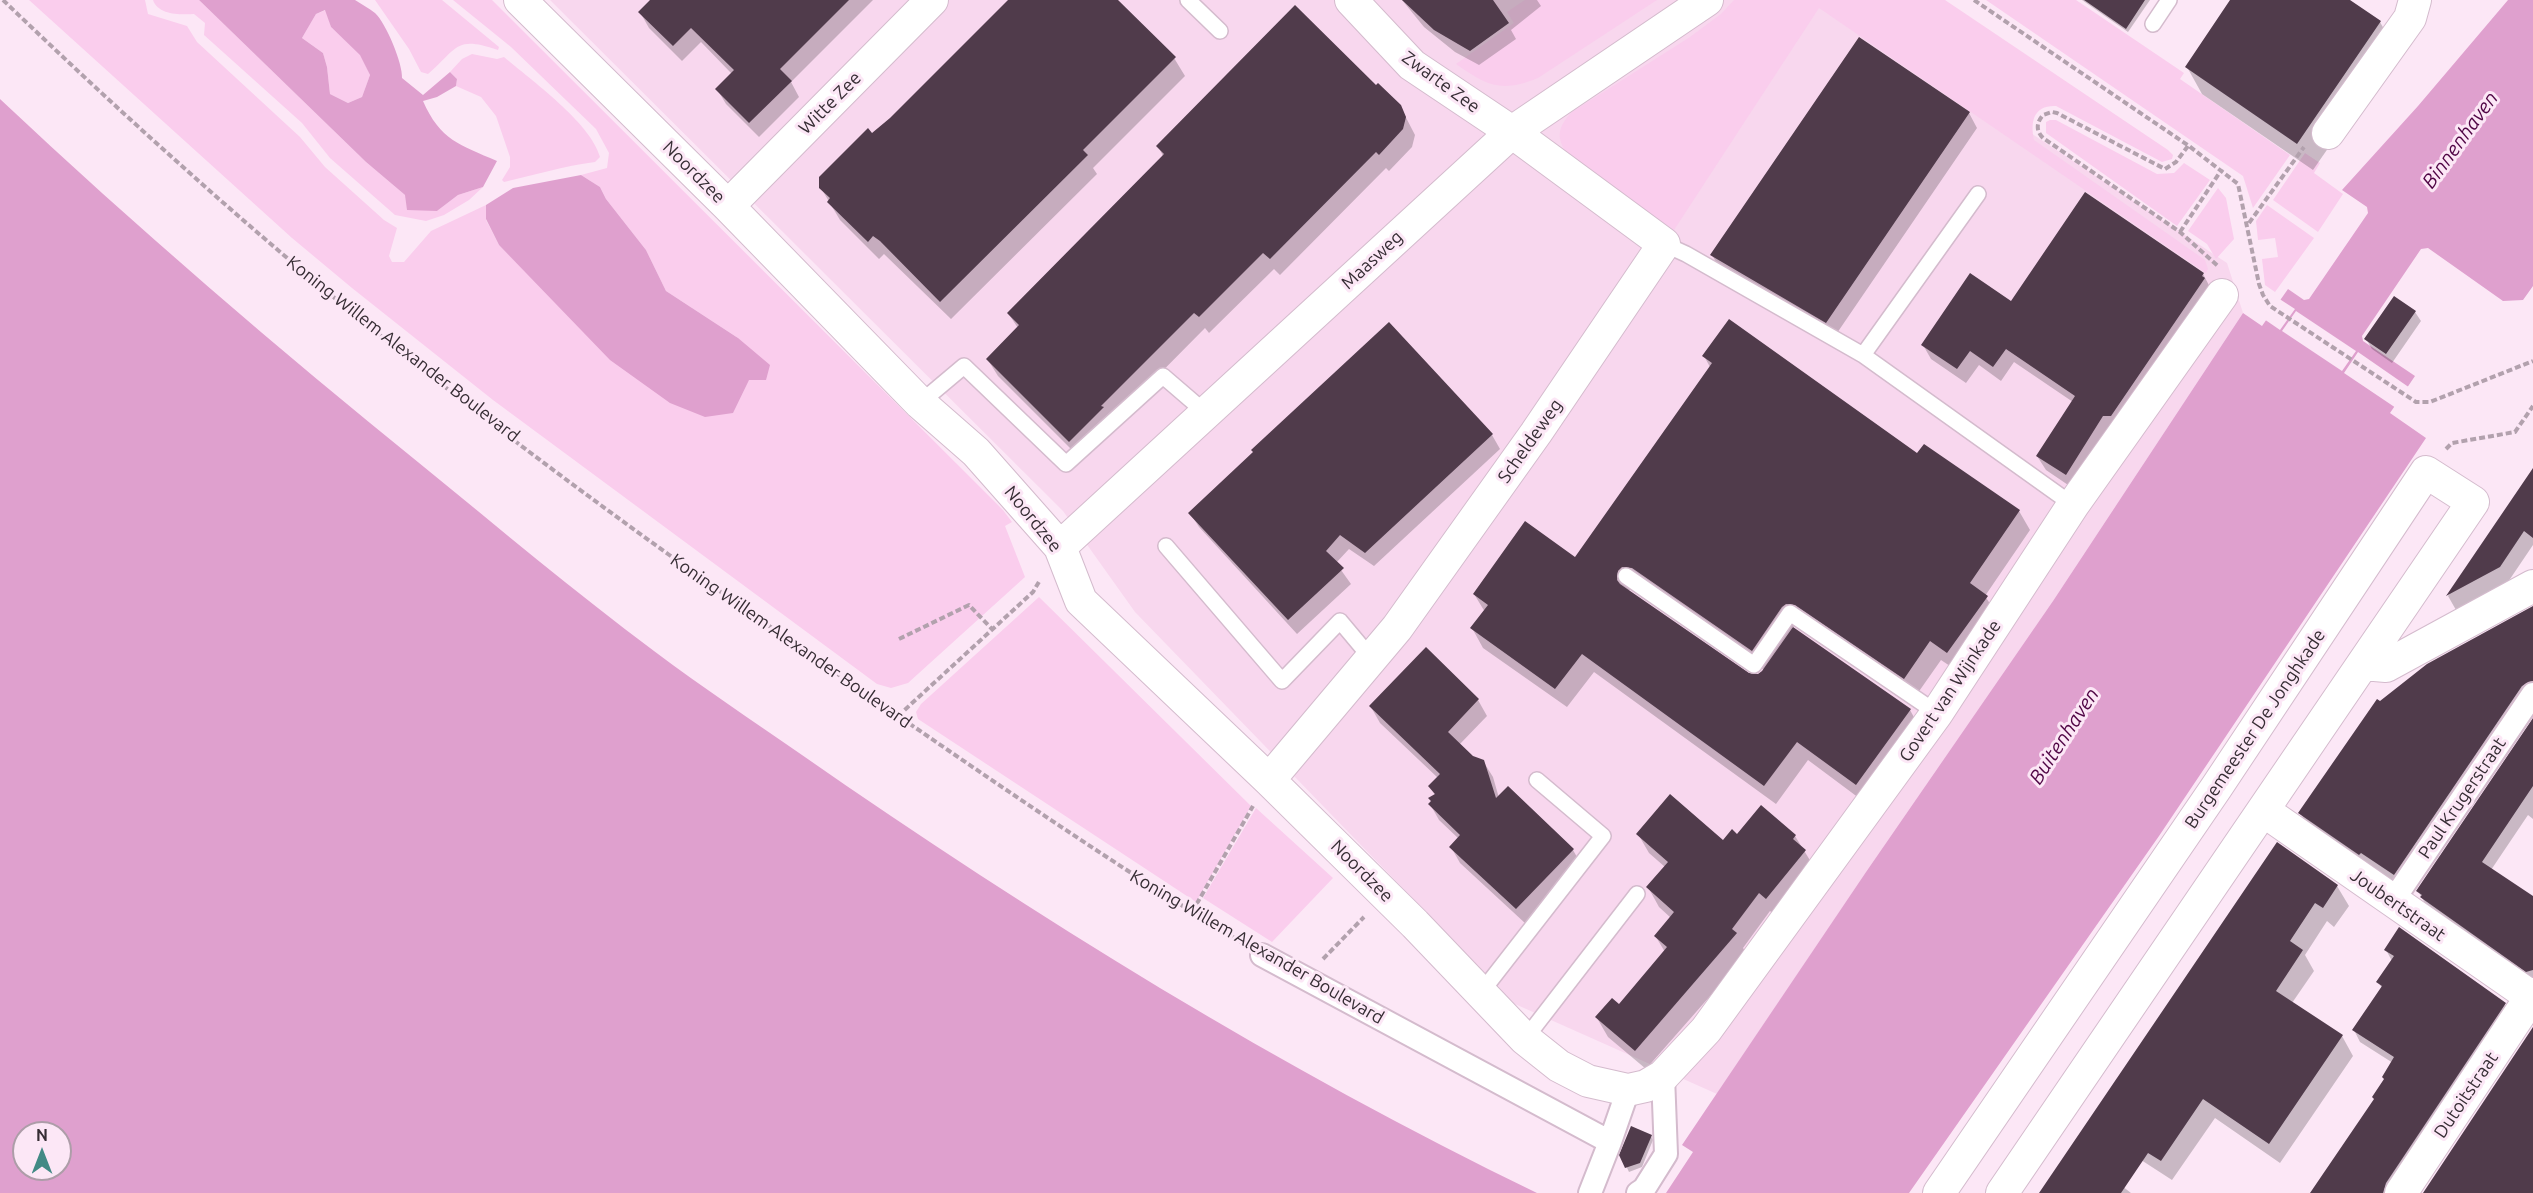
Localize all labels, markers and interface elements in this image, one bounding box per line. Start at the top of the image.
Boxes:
street label: Zwarte Zee [1398,46,1484,118]
street label: Witte Zee [794,67,866,139]
water label: Binnenhaven [2417,87,2503,193]
street label: Noordzee [658,136,730,208]
street label: Maasweg [1337,226,1407,294]
street label: Koning Willem Alexander Boulevard [282,251,524,447]
street label: Scheldeweg [1493,395,1567,487]
street label: Noordzee [1000,481,1066,557]
street label: Koning Willem Alexander Boulevard [666,549,916,733]
street label: Govert van Wijnkade [1895,616,2005,766]
street label: Burgemeester De Jonghkade [2180,625,2330,833]
water label: Buitenhaven [2024,683,2104,789]
street label: Paul Krugerstraat [2414,733,2510,863]
street label: Noordzee [1326,835,1398,907]
street label: Joubertstraat [2346,864,2450,946]
street label: Koning Willem Alexander Boulevard [1126,865,1388,1029]
street label: Dutoitstraat [2429,1048,2503,1142]
north arrow [12,1121,72,1181]
text: N [36,1126,48,1144]

